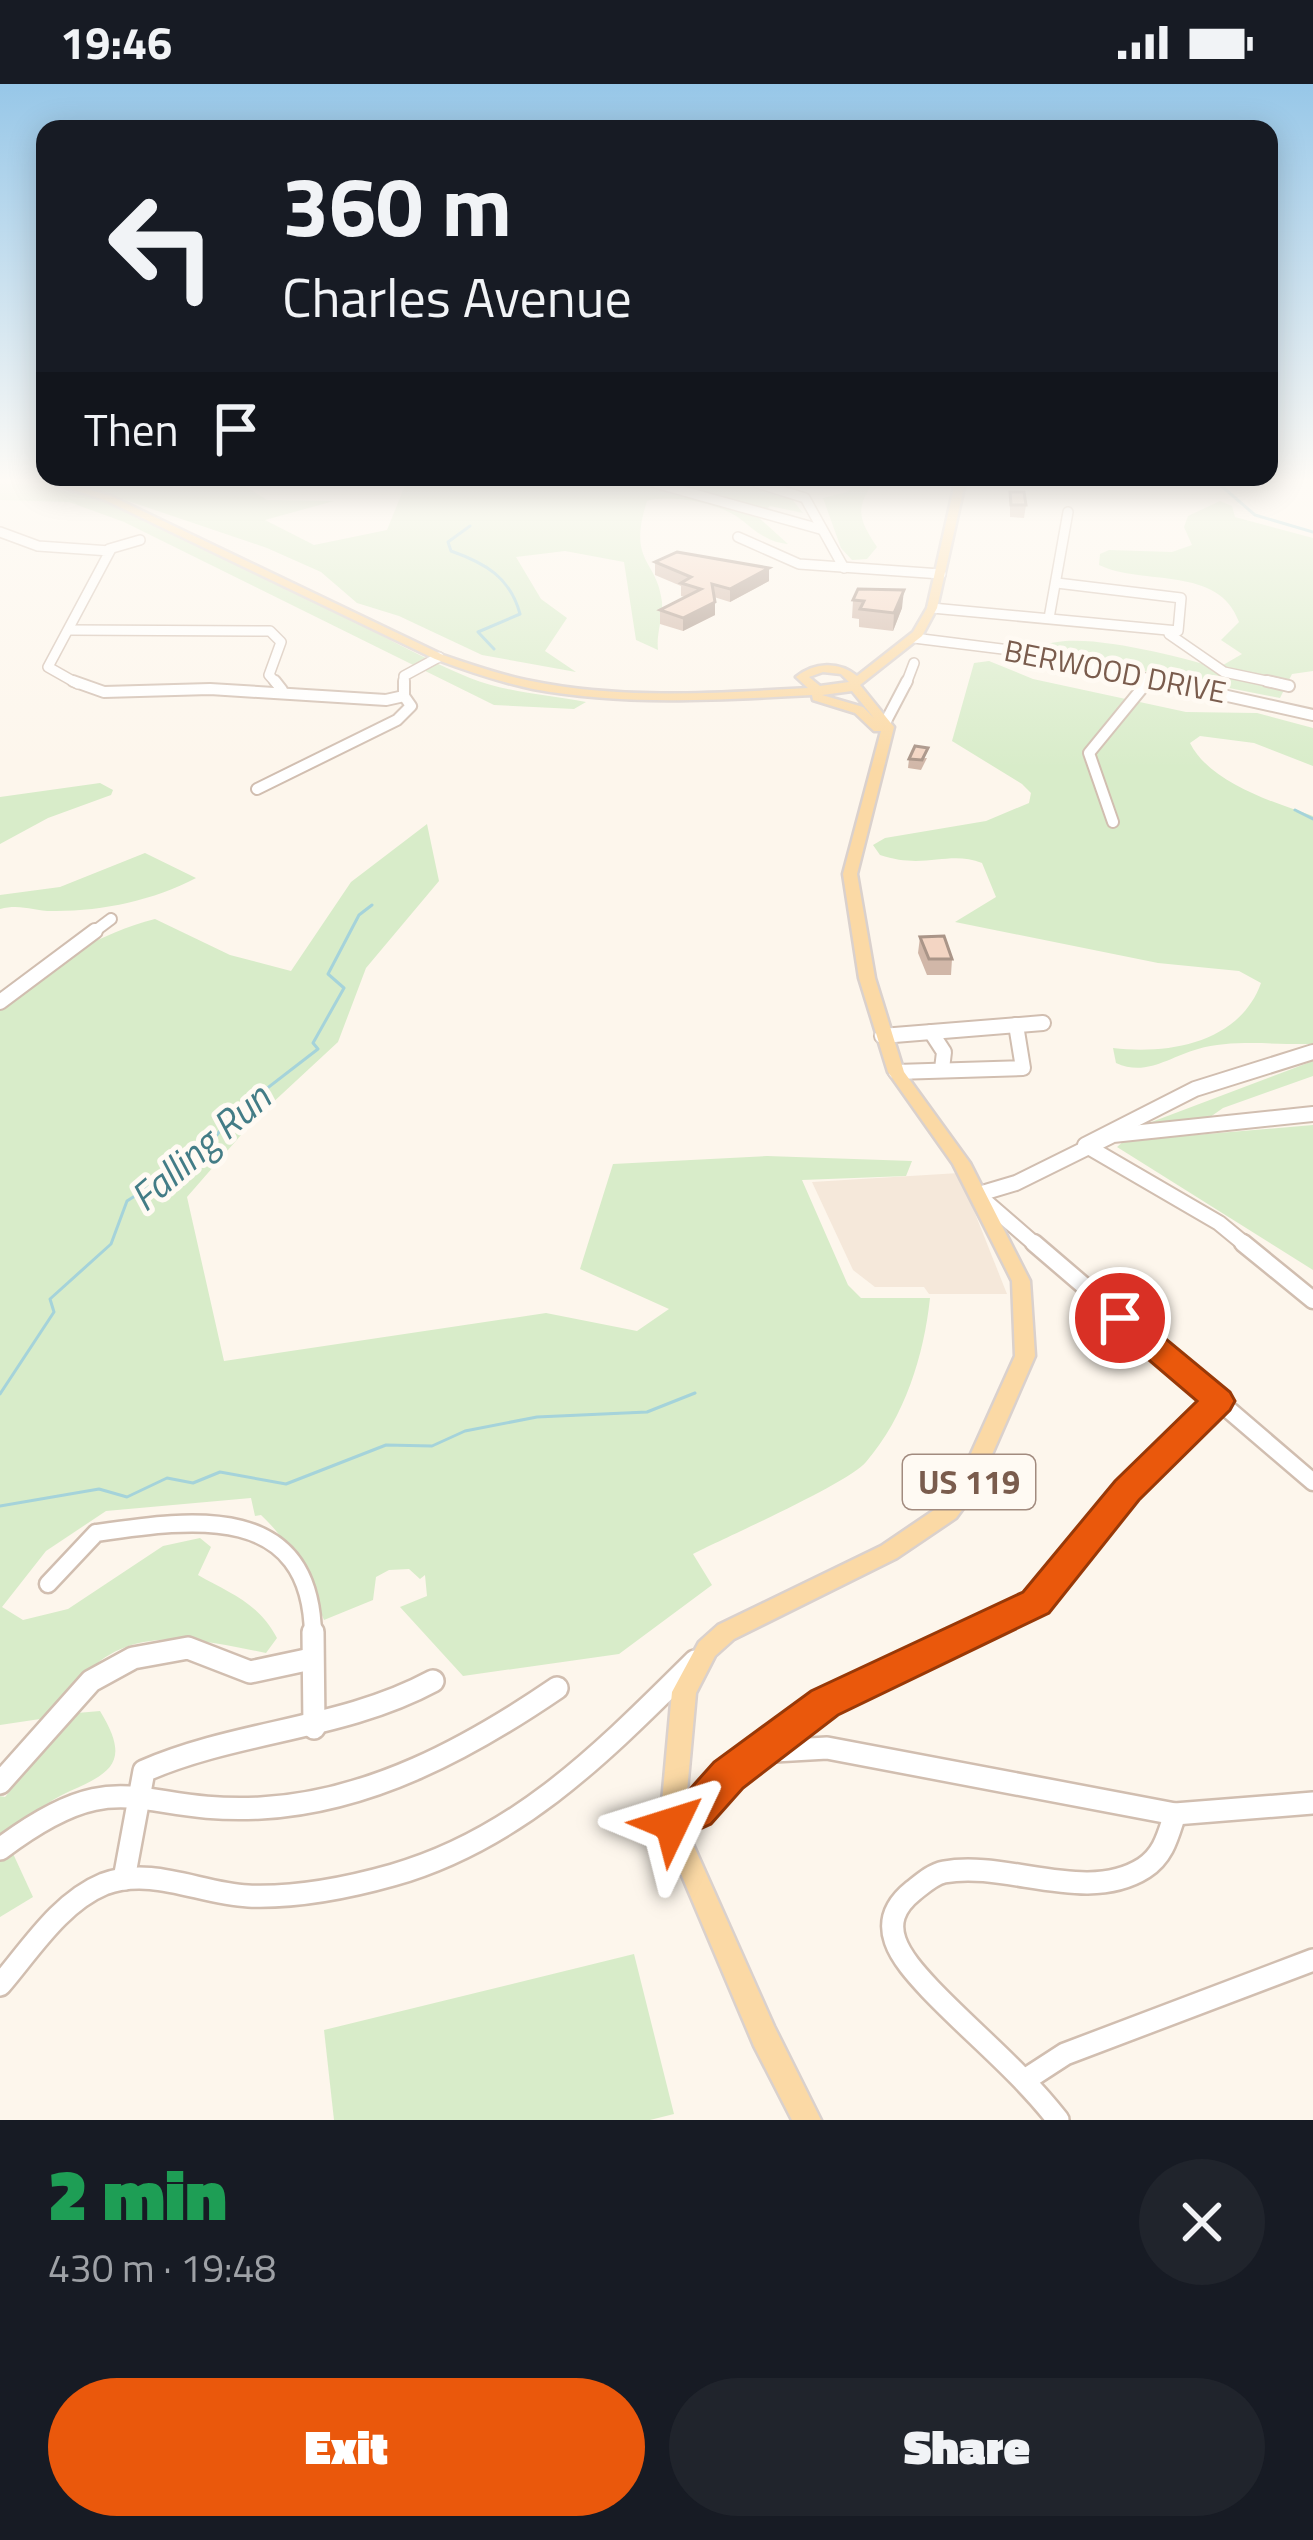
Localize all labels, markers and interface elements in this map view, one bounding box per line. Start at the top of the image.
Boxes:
text: 19:46 [60,8,172,76]
text: 360 m [282,141,512,269]
icon: left [84,168,240,324]
text: Charles Avenue [282,256,632,338]
text: Then [84,395,179,463]
icon: arrive [203,396,269,462]
street label: BERWOOD DRIVE [1000,627,1230,715]
water label: Falling Run [116,1068,284,1225]
pin [1069,1267,1171,1369]
icon: arrive [1087,1285,1153,1351]
road number: US 119 [903,1455,1035,1509]
position arrow [609,1761,735,1887]
text: 2 min [48,2138,227,2248]
button: close [1139,2159,1265,2285]
text: 430 m · 19:48 [48,2238,276,2297]
button: Exit [48,2378,645,2516]
button: Share [669,2378,1265,2516]

